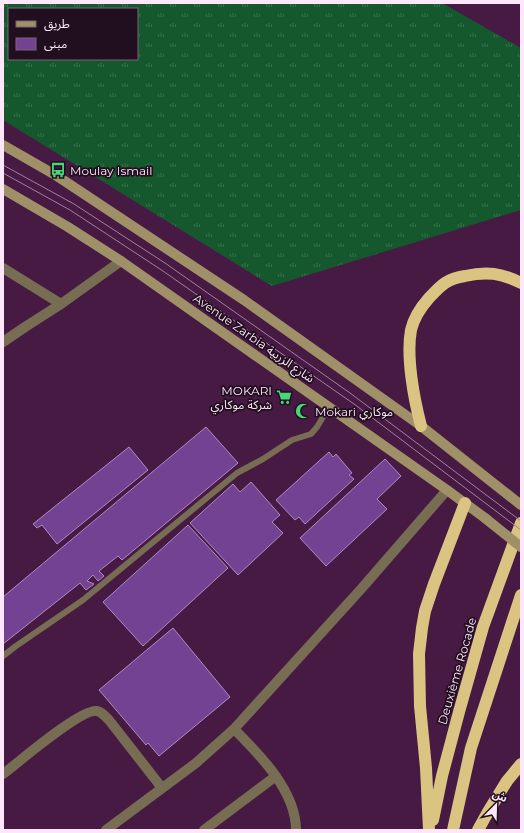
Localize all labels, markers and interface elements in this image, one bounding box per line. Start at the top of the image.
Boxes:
legend [8,8,138,60]
text: طريق [44,16,70,32]
text: مبنى [44,36,67,51]
bus stop icon: Moulay Ismail [49,161,67,179]
place label: Moulay Ismail [70,163,153,178]
street label: Avenue Zarbia شارع الزربية [189,290,317,387]
place label: MOKARI شركة موكاري [210,383,272,414]
supermarket icon: MOKARI شركة موكاري [275,388,293,406]
mosque icon: Mokari موكاري [294,402,312,420]
place label: Mokari موكاري [315,404,393,421]
street label: Deuxième Rocade [435,616,479,726]
north arrow [476,785,516,825]
text: ش [490,786,510,805]

